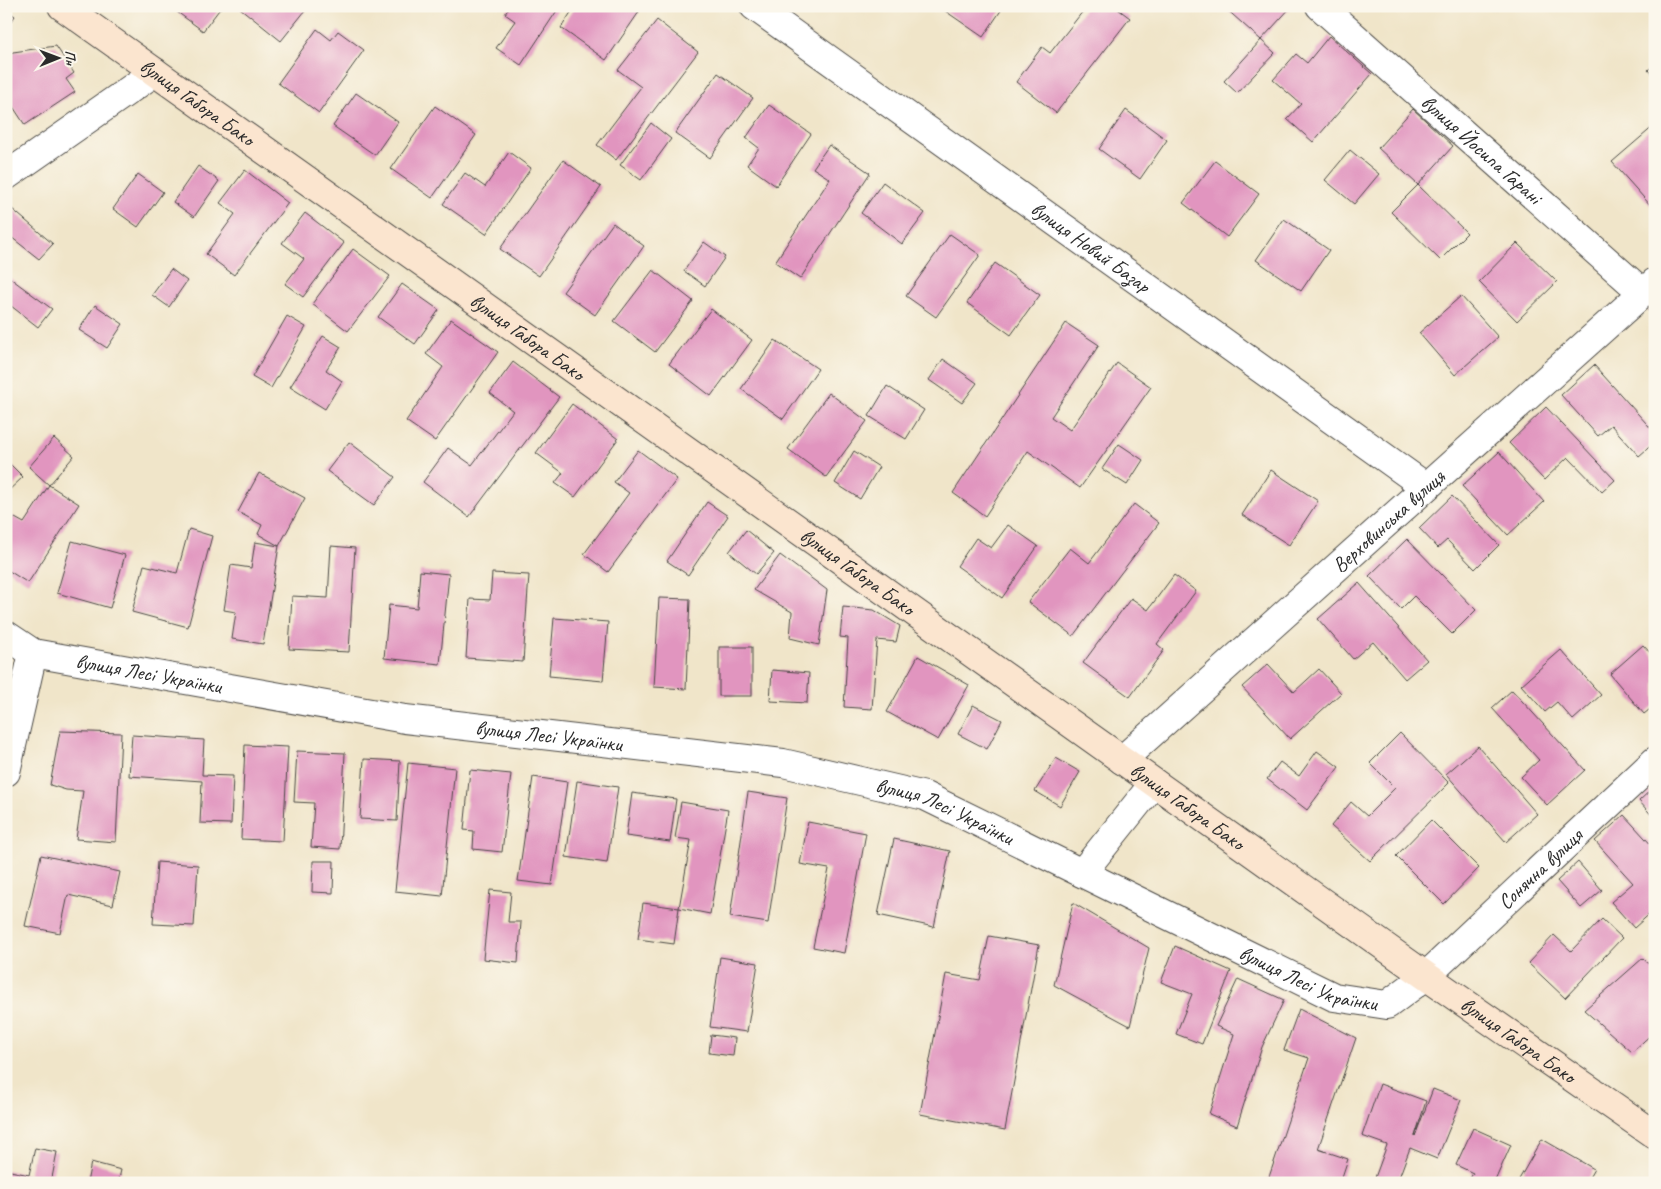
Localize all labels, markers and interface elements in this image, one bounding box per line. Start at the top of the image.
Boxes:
north arrow [32,32,82,82]
text: Пн [62,50,79,66]
street label: вулиця Габора Бако [135,53,262,153]
street label: вулиця Йосипа Гарані [1416,89,1549,212]
street label: вулиця Новий Базар [1026,196,1156,299]
street label: вулиця Габора Бако [465,287,592,388]
street label: Верховинська вулиця [1327,463,1451,578]
street label: вулиця Габора Бако [795,522,922,623]
street label: вулиця Лесі Українки [74,648,225,699]
street label: вулиця Лесі Українки [474,714,625,757]
street label: вулиця Габора Бако [1125,757,1252,857]
street label: вулиця Лесі Українки [873,772,1019,851]
street label: Сонячна вулиця [1492,822,1589,915]
street label: вулиця Лесі Українки [1235,939,1380,1017]
street label: вулиця Габора Бако [1456,991,1583,1090]

